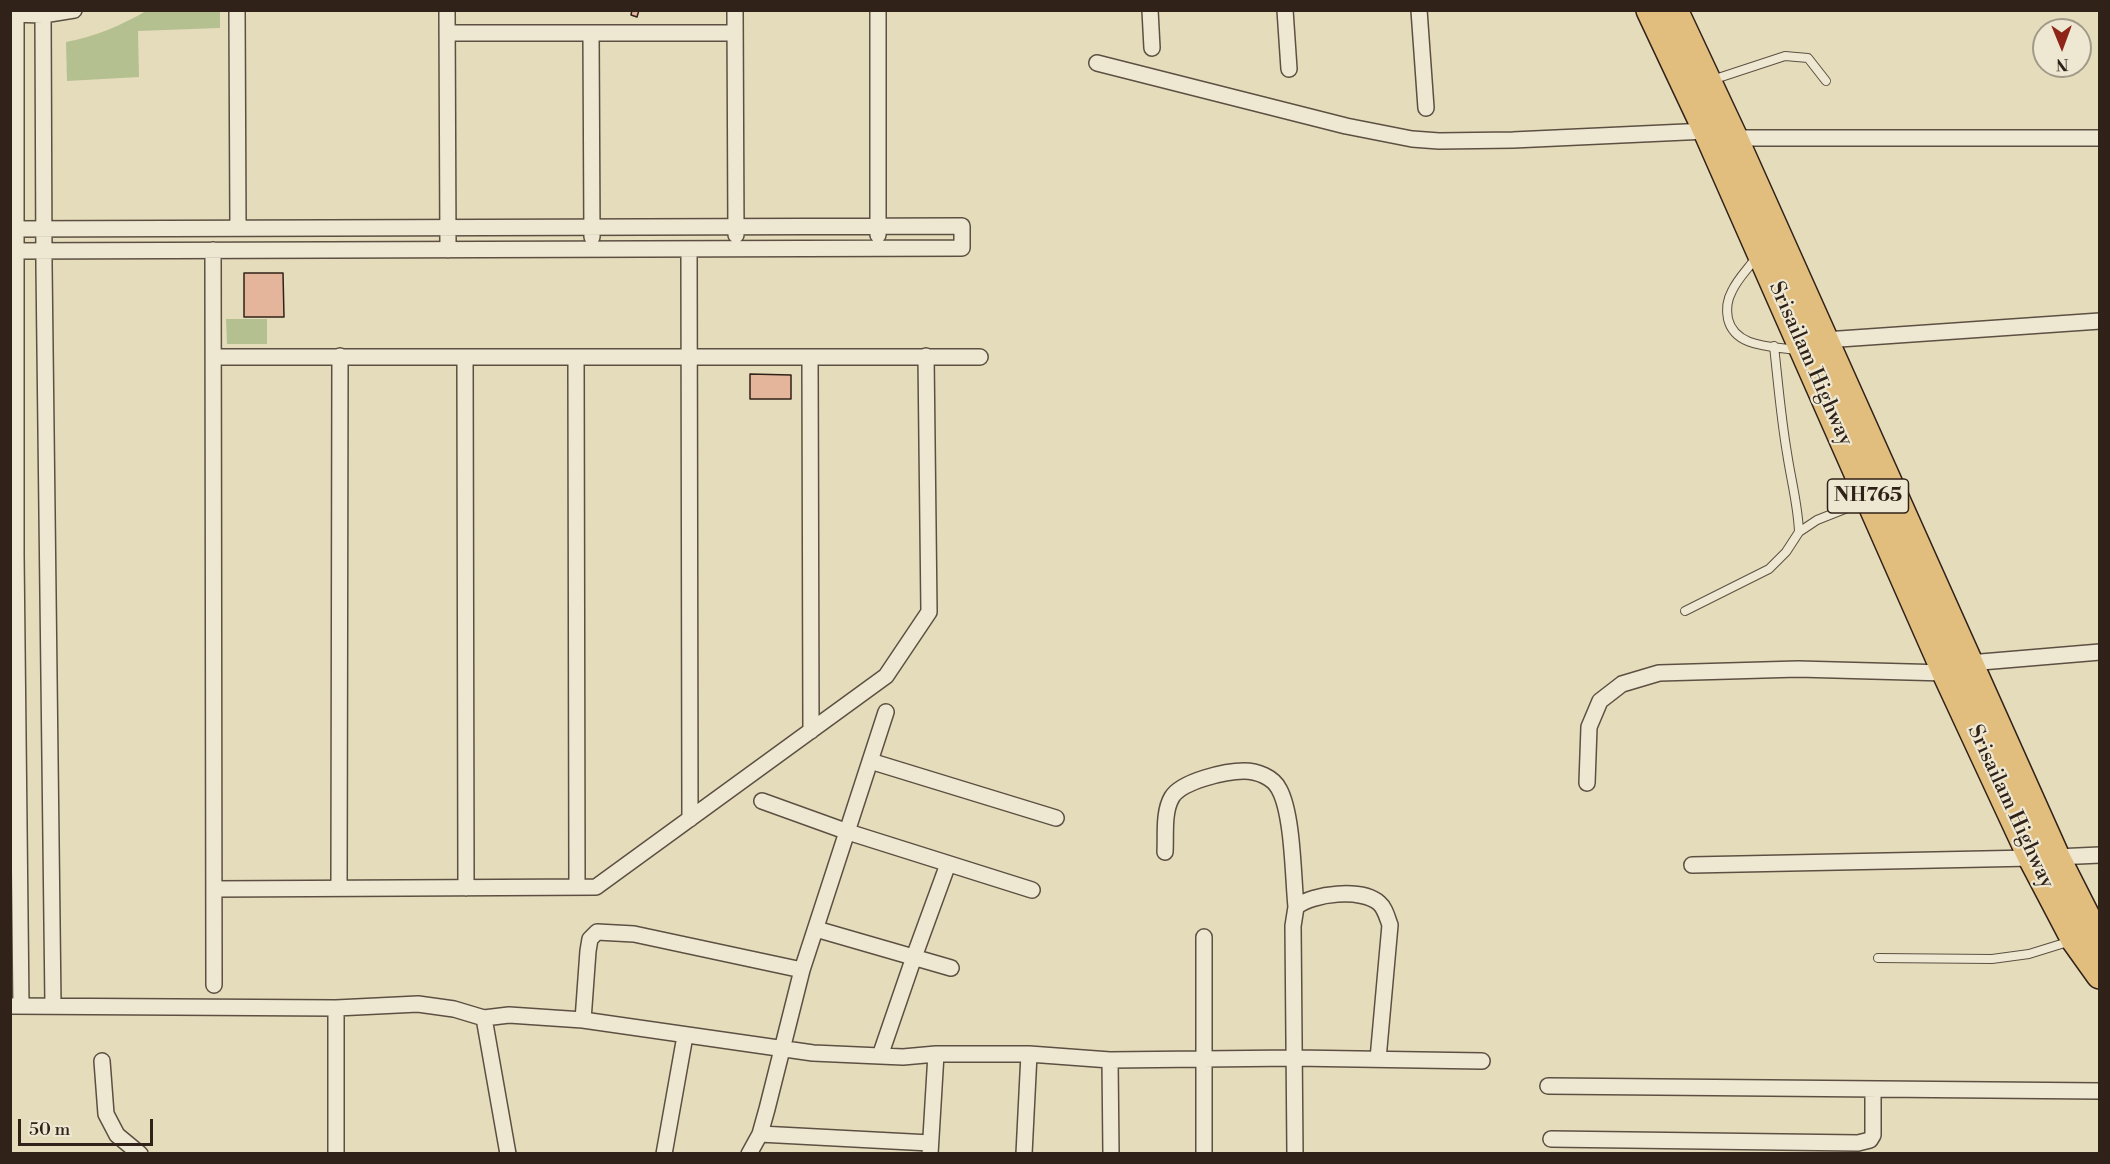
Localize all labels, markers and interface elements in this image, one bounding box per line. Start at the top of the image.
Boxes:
north arrow [2032,18,2092,78]
text: N [2056,54,2069,74]
street label: Srisailam Highway [1762,278,1858,450]
road number: NH765 [1828,479,1908,513]
street label: Srisailam Highway [1961,721,2059,893]
scale bar [21,1107,156,1145]
text: 50 m [29,1118,70,1141]

